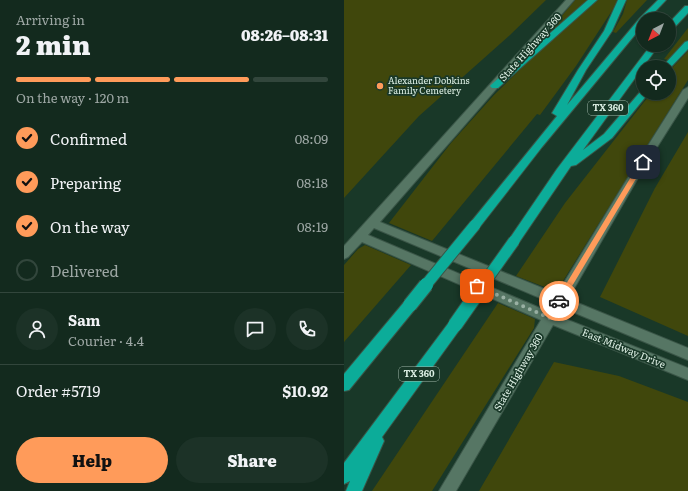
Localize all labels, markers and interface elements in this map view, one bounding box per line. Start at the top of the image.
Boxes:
street label: State Highway 360 [495,9,565,84]
text: Arriving in [16,10,85,29]
north arrow [636,12,676,52]
map controls [636,12,676,100]
text: 08:26–08:31 [241,23,328,46]
text: 2 min [16,24,91,63]
button: locate [636,60,676,100]
place label: Alexander Dobkins Family Cemetery [388,73,470,97]
marker: Alexander Dobkins Family Cemetery [375,81,385,91]
text: On the way · 120 m [16,88,129,107]
road number: TX 360 [588,101,628,115]
icon: check [16,127,38,149]
text: Confirmed [50,127,127,150]
text: 08:09 [295,129,328,148]
pin [626,145,660,179]
icon: home [632,151,654,173]
icon: check [16,171,38,193]
text: Preparing [50,171,121,194]
text: 08:18 [297,173,328,192]
icon: check [16,215,38,237]
text: On the way [50,215,130,238]
text: 08:19 [297,217,328,236]
text: Delivered [50,259,119,282]
pin [460,269,494,303]
icon: bag [466,275,488,297]
courier [539,281,579,321]
icon: car [548,290,570,312]
button: person [16,308,58,350]
text: Sam [68,308,101,331]
button: chat [234,308,276,350]
button: phone [286,308,328,350]
street label: East Midway Drive [580,324,668,371]
street label: State Highway 360 [489,330,546,413]
text: Courier · 4.4 [68,331,144,350]
road number: TX 360 [399,367,439,381]
text: Order #5719 [16,379,100,402]
text: $10.92 [282,379,328,402]
button: Help [16,437,168,483]
button: Share [176,437,328,483]

